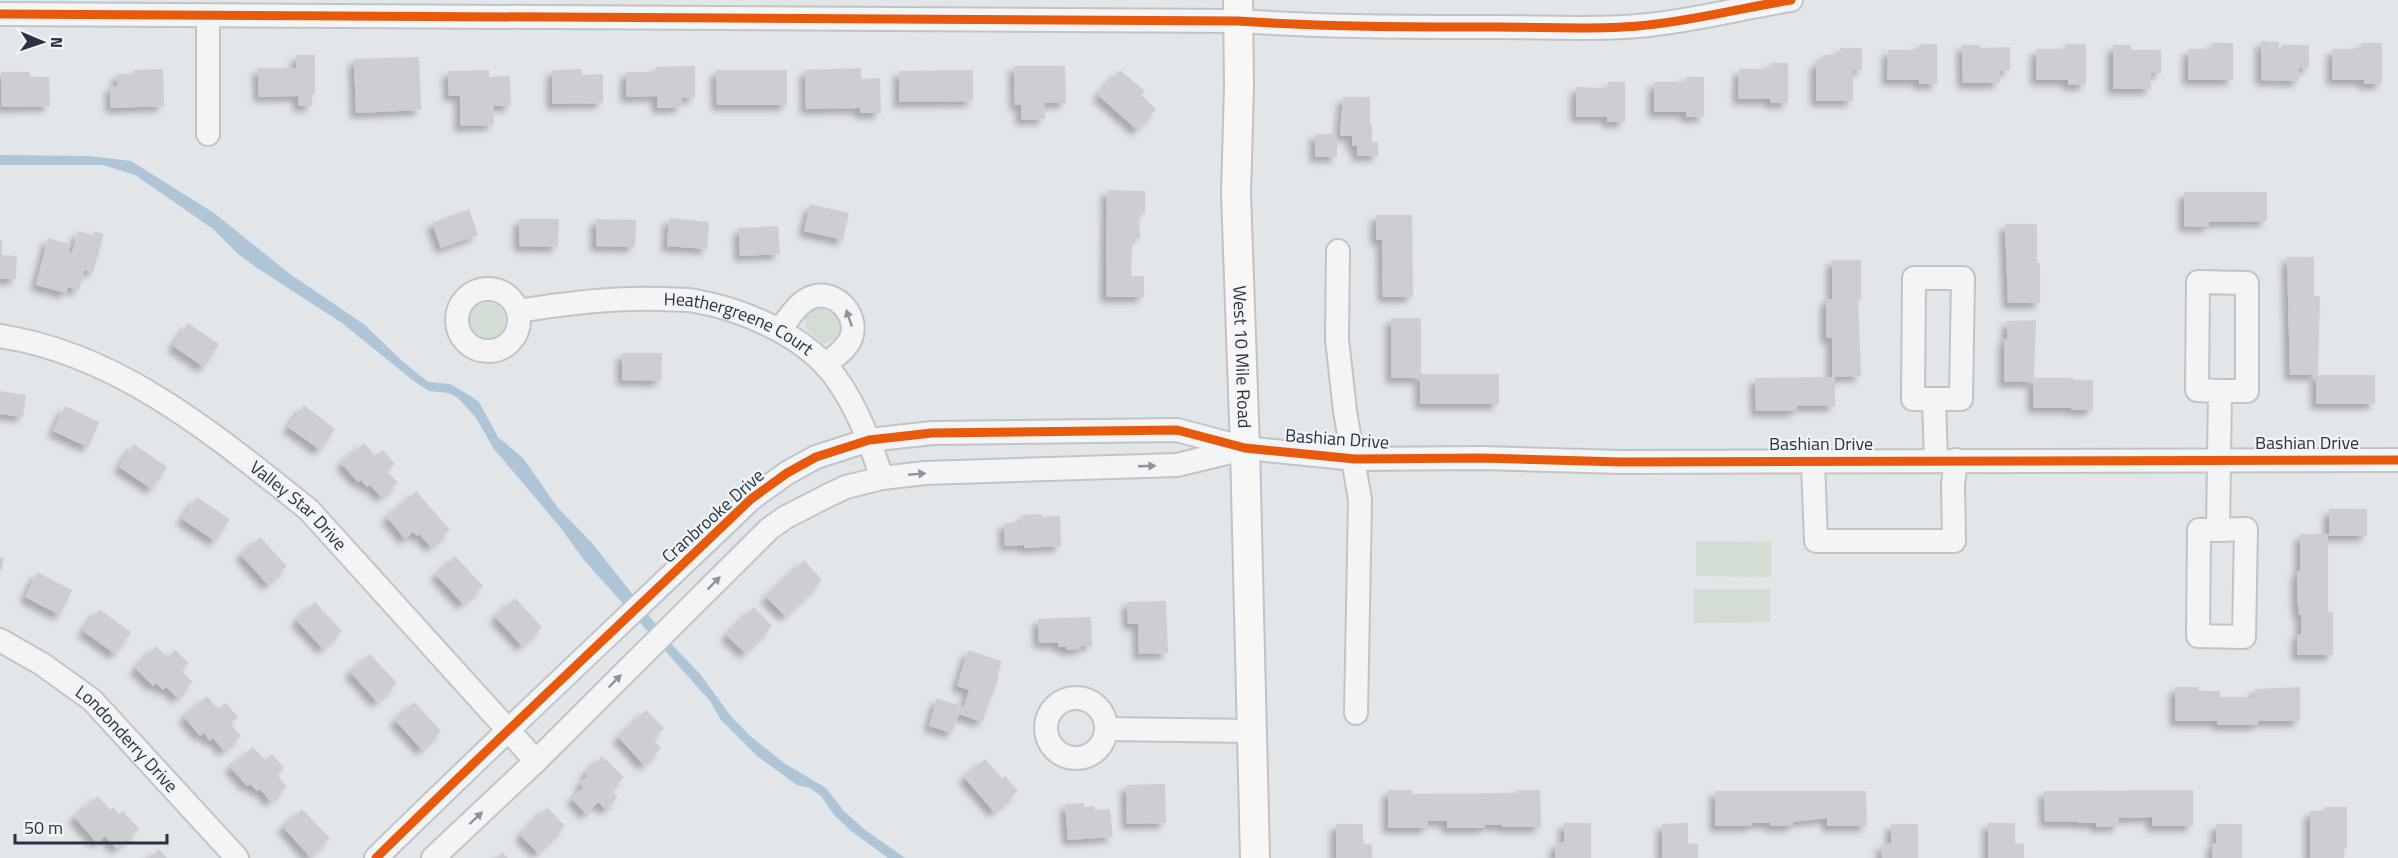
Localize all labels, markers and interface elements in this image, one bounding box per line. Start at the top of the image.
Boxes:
north arrow [12,12,72,72]
text: N [45,37,69,48]
street label: Heathergreene Court [663,285,820,362]
street label: West 10 Mile Road [1226,285,1258,429]
one-way arrow [844,309,853,327]
street label: Bashian Drive [1284,421,1390,456]
street label: Bashian Drive [2255,429,2359,456]
street label: Bashian Drive [1769,430,1873,457]
street label: Valley Star Drive [244,454,353,556]
street label: Cranbrooke Drive [655,462,770,569]
one-way arrow [1138,462,1157,471]
one-way arrow [907,469,926,479]
one-way arrow [707,576,721,590]
one-way arrow [608,674,622,688]
street label: Londonderry Drive [70,678,185,799]
scale bar [15,807,166,845]
one-way arrow [468,812,483,825]
text: 50 m [24,814,63,841]

